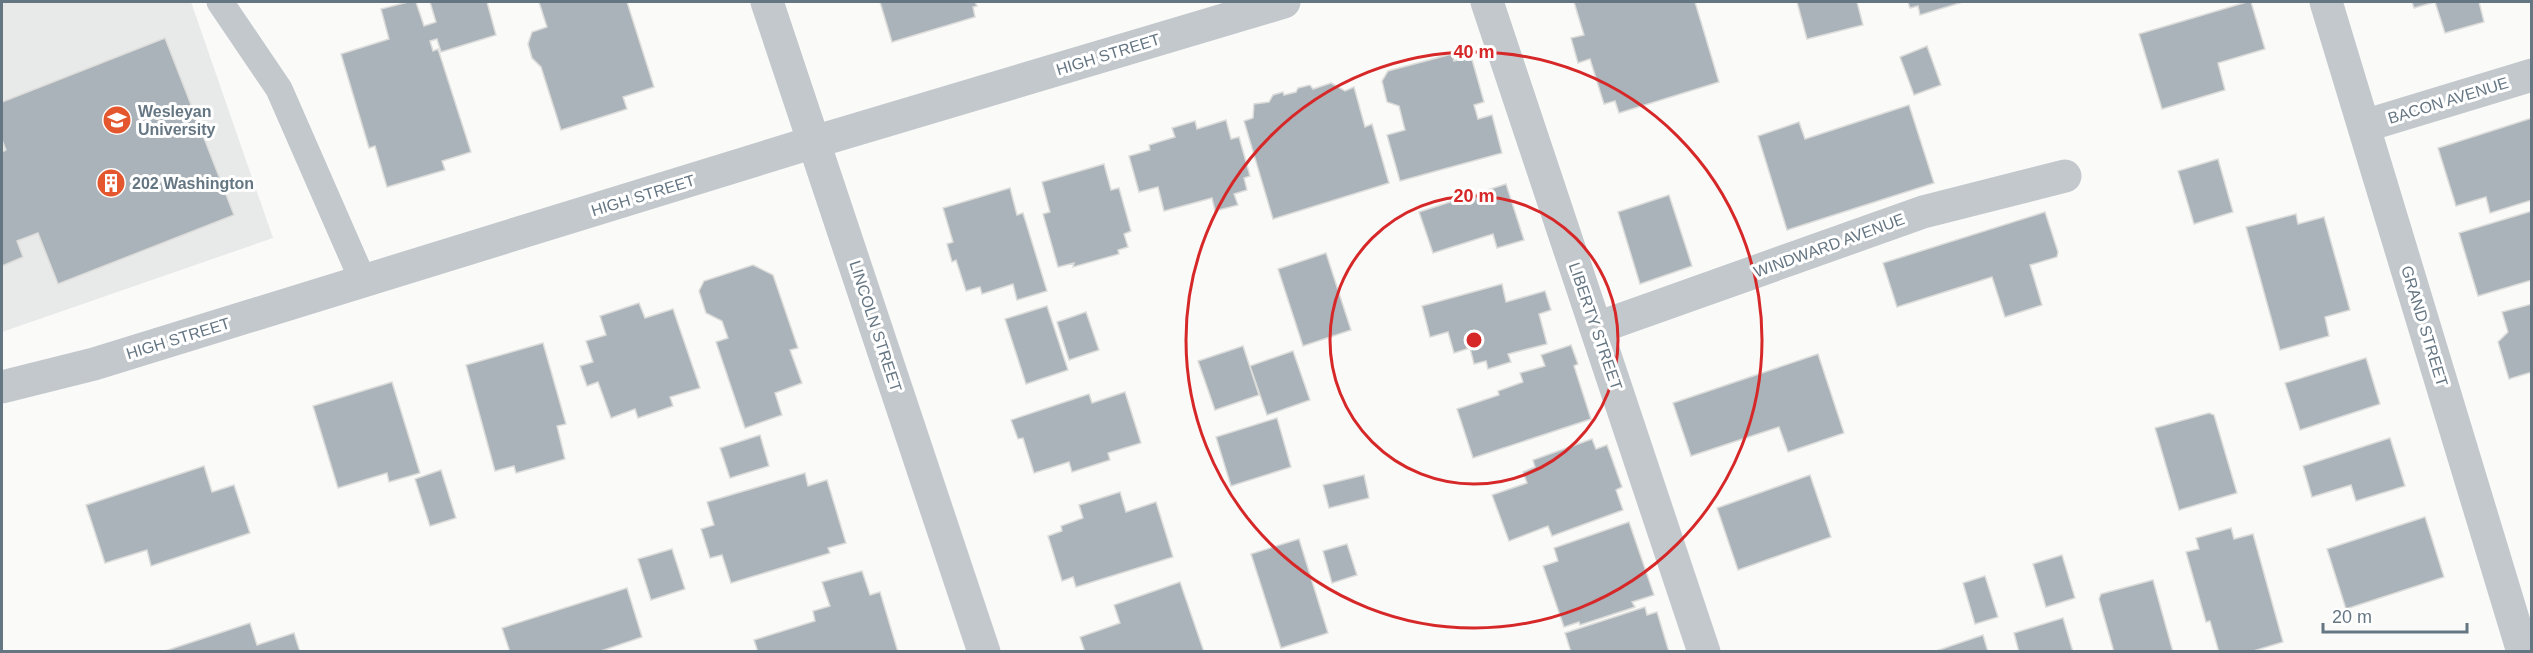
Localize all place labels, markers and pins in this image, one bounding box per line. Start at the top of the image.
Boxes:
place label: Wesleyan University [138,103,215,138]
school or university icon: Wesleyan University [101,104,133,136]
building icon: 202 Washington [95,167,127,199]
place label: 202 Washington [132,175,254,192]
centre of rings [1464,330,1484,350]

